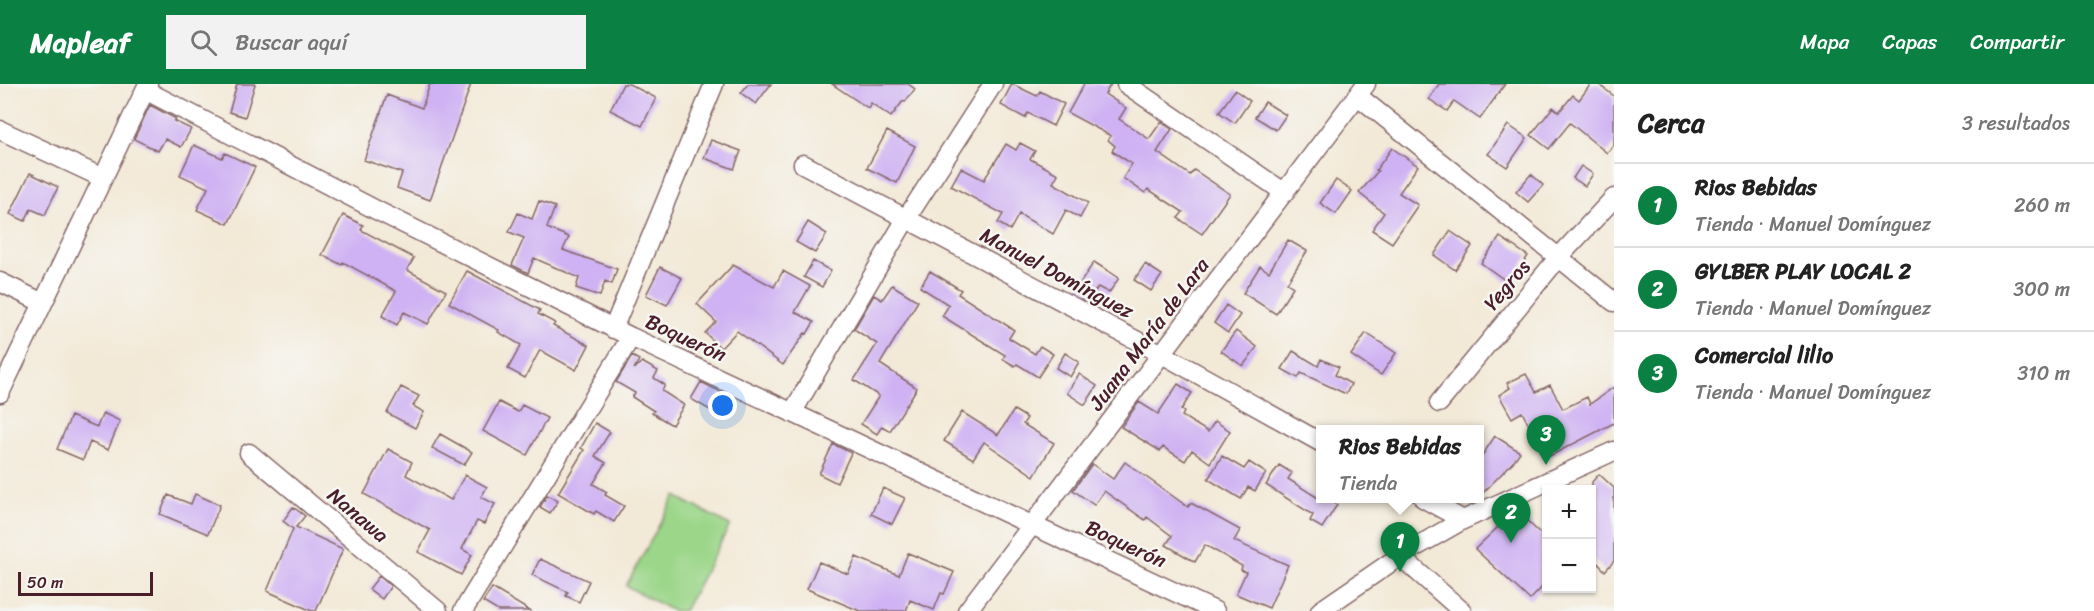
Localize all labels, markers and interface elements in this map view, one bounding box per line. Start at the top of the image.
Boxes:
search box [166,15,586,69]
text: Mapleaf [30,18,130,67]
text: Buscar aquí [235,23,347,62]
text: Mapa [1800,23,1849,61]
text: Capas [1882,23,1937,61]
text: Compartir [1970,23,2064,61]
icon: search [187,26,220,59]
text: Cerca [1638,100,1704,146]
text: 3 resultados [1962,106,2070,141]
text: Rios Bebidas [1695,168,1817,207]
text: 1 [1653,188,1662,223]
text: 260 m [2014,188,2070,223]
text: Tienda · Manuel Domínguez [1695,207,1931,242]
street label: Manuel Domínguez [973,216,1141,330]
street label: Juana María de Lara [1078,249,1220,420]
street label: Yegros [1474,250,1541,320]
text: GYLBER PLAY LOCAL 2 [1695,252,1911,291]
text: 2 [1652,272,1663,307]
text: 300 m [2013,272,2070,307]
text: Tienda · Manuel Domínguez [1695,291,1931,326]
street label: Boquerón [639,303,733,373]
text: Comercial lilio [1695,336,1833,375]
text: 3 [1652,356,1663,391]
text: 310 m [2017,356,2070,391]
text: Tienda · Manuel Domínguez [1695,375,1931,410]
your location [708,391,737,420]
pin: 3 [1526,416,1566,465]
popup [1316,425,1484,503]
text: Rios Bebidas [1339,427,1461,466]
text: Tienda [1339,466,1397,501]
street label: Nanawa [318,477,398,553]
map controls [1542,485,1596,593]
button: + [1542,485,1596,539]
pin: 2 [1492,494,1530,543]
street label: Boquerón [1079,509,1173,579]
pin: 1 [1380,522,1420,572]
button: − [1542,539,1596,593]
text: 50 m [27,568,63,597]
scale bar [18,569,153,596]

